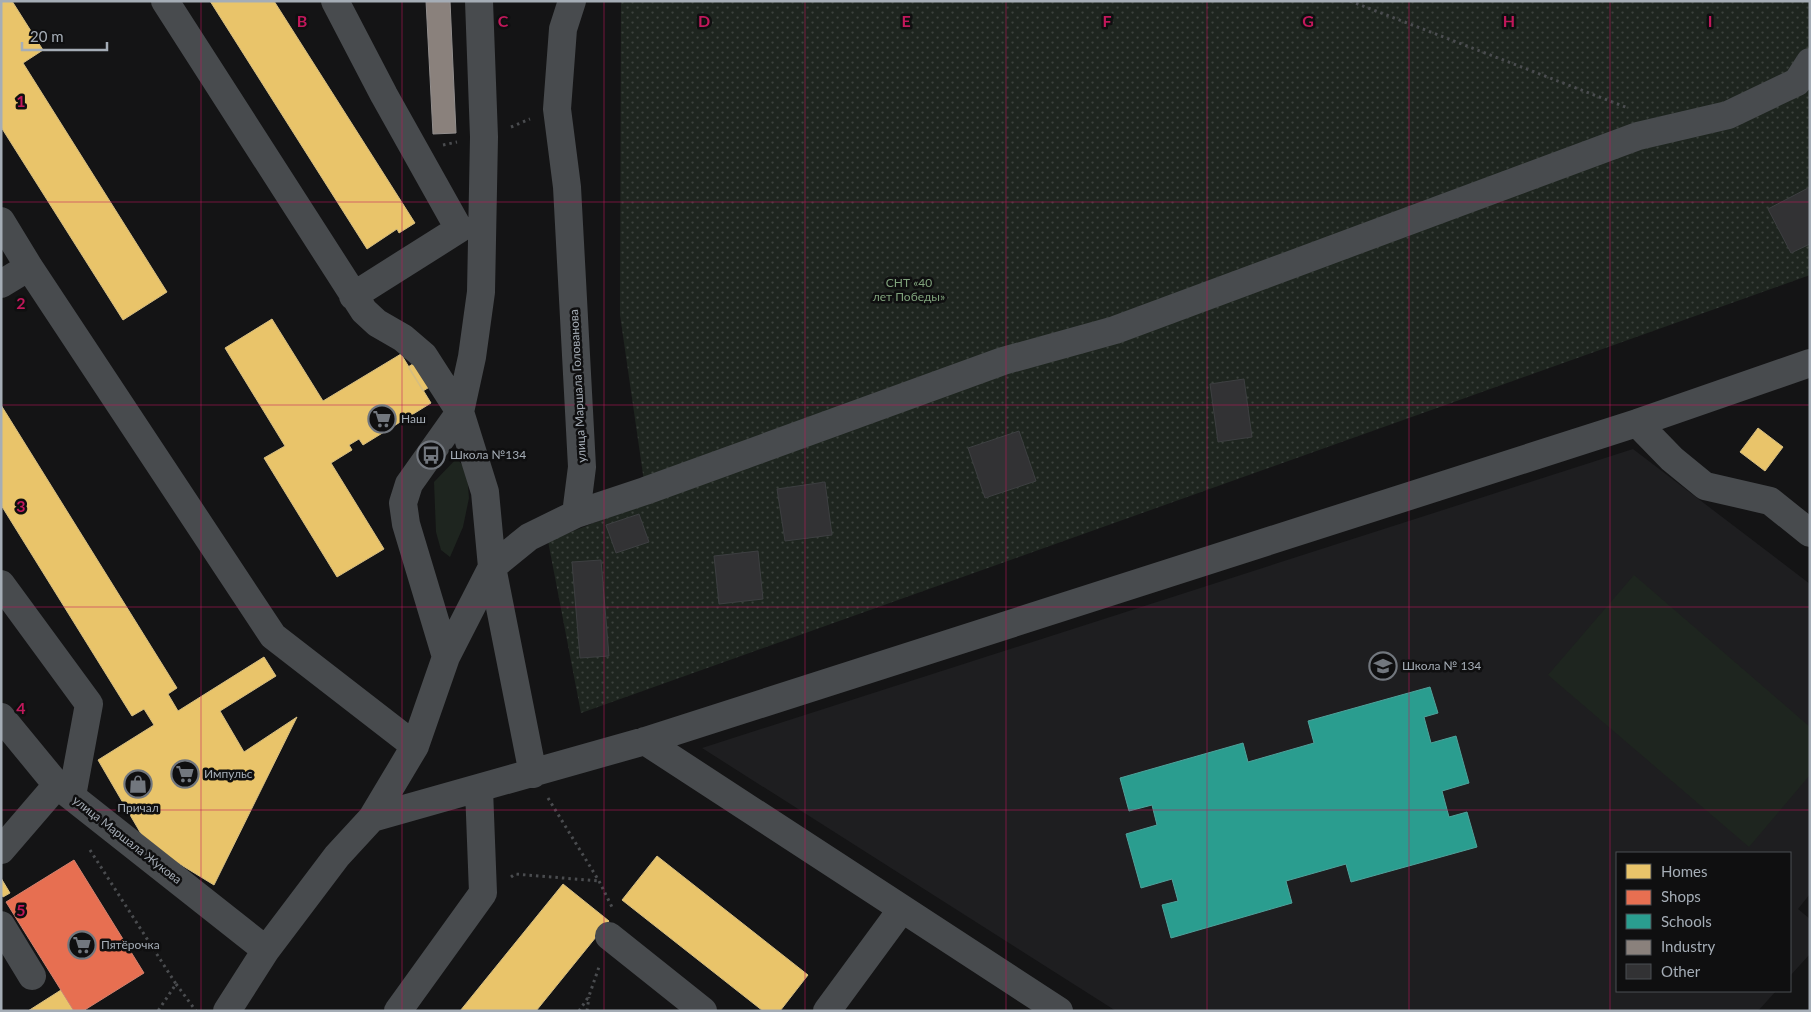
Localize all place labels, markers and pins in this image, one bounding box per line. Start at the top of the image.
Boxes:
supermarket icon: Наш [367,404,397,434]
place label: Наш [401,411,426,426]
bus stop icon: Школа №134 [416,440,446,470]
place label: Школа №134 [450,447,526,462]
school or university icon: Школа № 134 [1368,651,1398,681]
place label: Школа № 134 [1402,658,1481,673]
supermarket icon: Импульс [170,759,200,789]
place label: Импульс [204,766,253,781]
shop icon: Причал [123,769,153,799]
place label: Причал [117,800,159,815]
supermarket icon: Пятёрочка [67,930,97,960]
place label: Пятёрочка [101,937,160,952]

